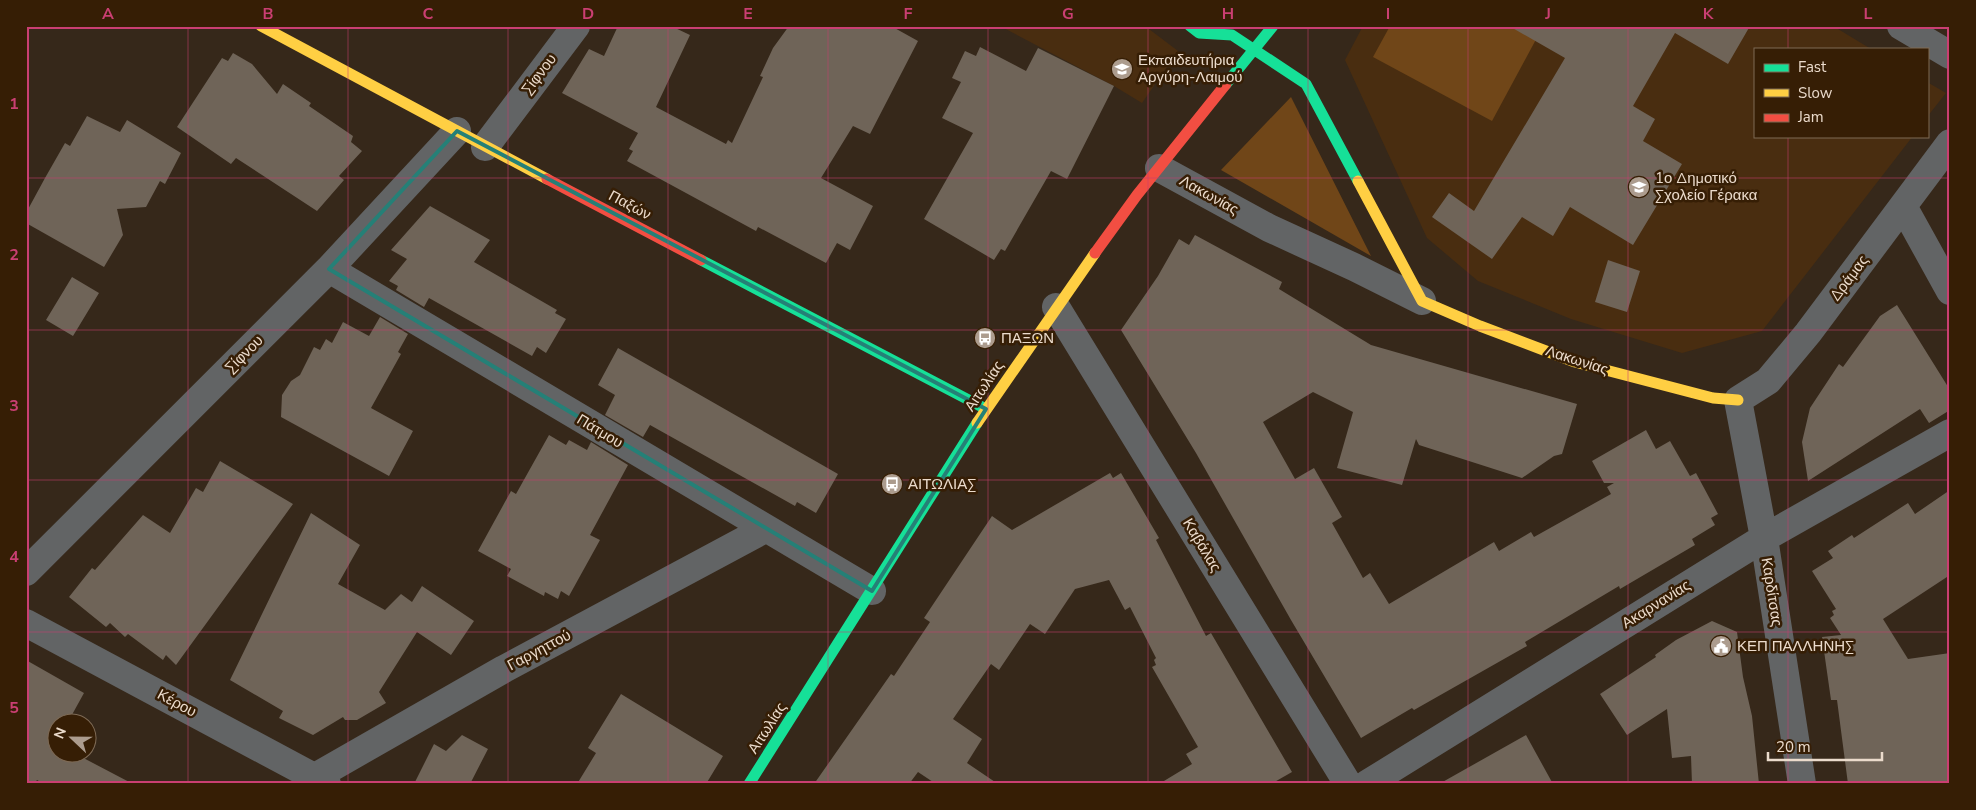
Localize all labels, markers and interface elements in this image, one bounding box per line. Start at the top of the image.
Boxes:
text: A [102,3,114,25]
text: B [262,3,274,25]
text: C [423,3,434,25]
text: D [582,3,594,25]
text: E [743,3,753,25]
text: F [904,3,913,25]
text: G [1062,3,1074,25]
text: H [1222,3,1234,25]
text: I [1386,3,1390,25]
text: J [1544,3,1551,25]
text: K [1703,3,1715,25]
text: L [1864,3,1873,25]
legend [1754,48,1928,138]
street label: Σίφνου [517,50,561,98]
place label: Εκπαιδευτήρια Αργύρη-Λαιμού [1138,50,1242,87]
school or university icon: Εκπαιδευτήρια Αργύρη-Λαιμού [1110,57,1134,81]
text: Fast [1798,57,1827,77]
text: Slow [1798,83,1833,103]
text: 1 [9,93,19,115]
text: Jam [1797,107,1824,127]
place label: 1ο Δημοτικό Σχολείο Γέρακα [1655,168,1758,205]
street label: Λακωνίας [1176,171,1242,219]
school or university icon: 1ο Δημοτικό Σχολείο Γέρακα [1627,175,1651,199]
street label: Παξών [605,186,655,224]
text: 2 [9,244,19,266]
street label: Δράμας [1825,251,1873,305]
bus stop icon: ΠΑΞΩΝ [973,326,997,350]
place label: ΠΑΞΩΝ [1001,328,1054,348]
street label: Σίφνου [221,331,267,377]
street label: Λακωνίας [1543,341,1611,379]
street label: Αιτωλίας [960,357,1008,415]
text: 3 [9,395,19,417]
street label: Πάτμου [573,409,627,453]
bus stop icon: ΑΙΤΩΛΙΑΣ [880,472,904,496]
place label: ΑΙΤΩΛΙΑΣ [908,474,976,494]
street label: Καβάλας [1178,515,1226,575]
text: 4 [9,546,19,568]
street label: Καρδίτσας [1757,556,1787,628]
street label: Ακαρνανίας [1618,575,1694,633]
street label: Γαργηττού [504,625,574,675]
public building icon: ΚΕΠ ΠΑΛΛΗΝΗΣ [1709,634,1733,658]
place label: ΚΕΠ ΠΑΛΛΗΝΗΣ [1737,636,1854,656]
street label: Κέρου [154,684,200,722]
text: 5 [9,697,19,719]
street label: Αιτωλίας [743,699,791,757]
north arrow [48,712,98,762]
text: N [50,725,71,742]
scale bar [1768,730,1882,762]
text: 20 m [1776,737,1811,757]

